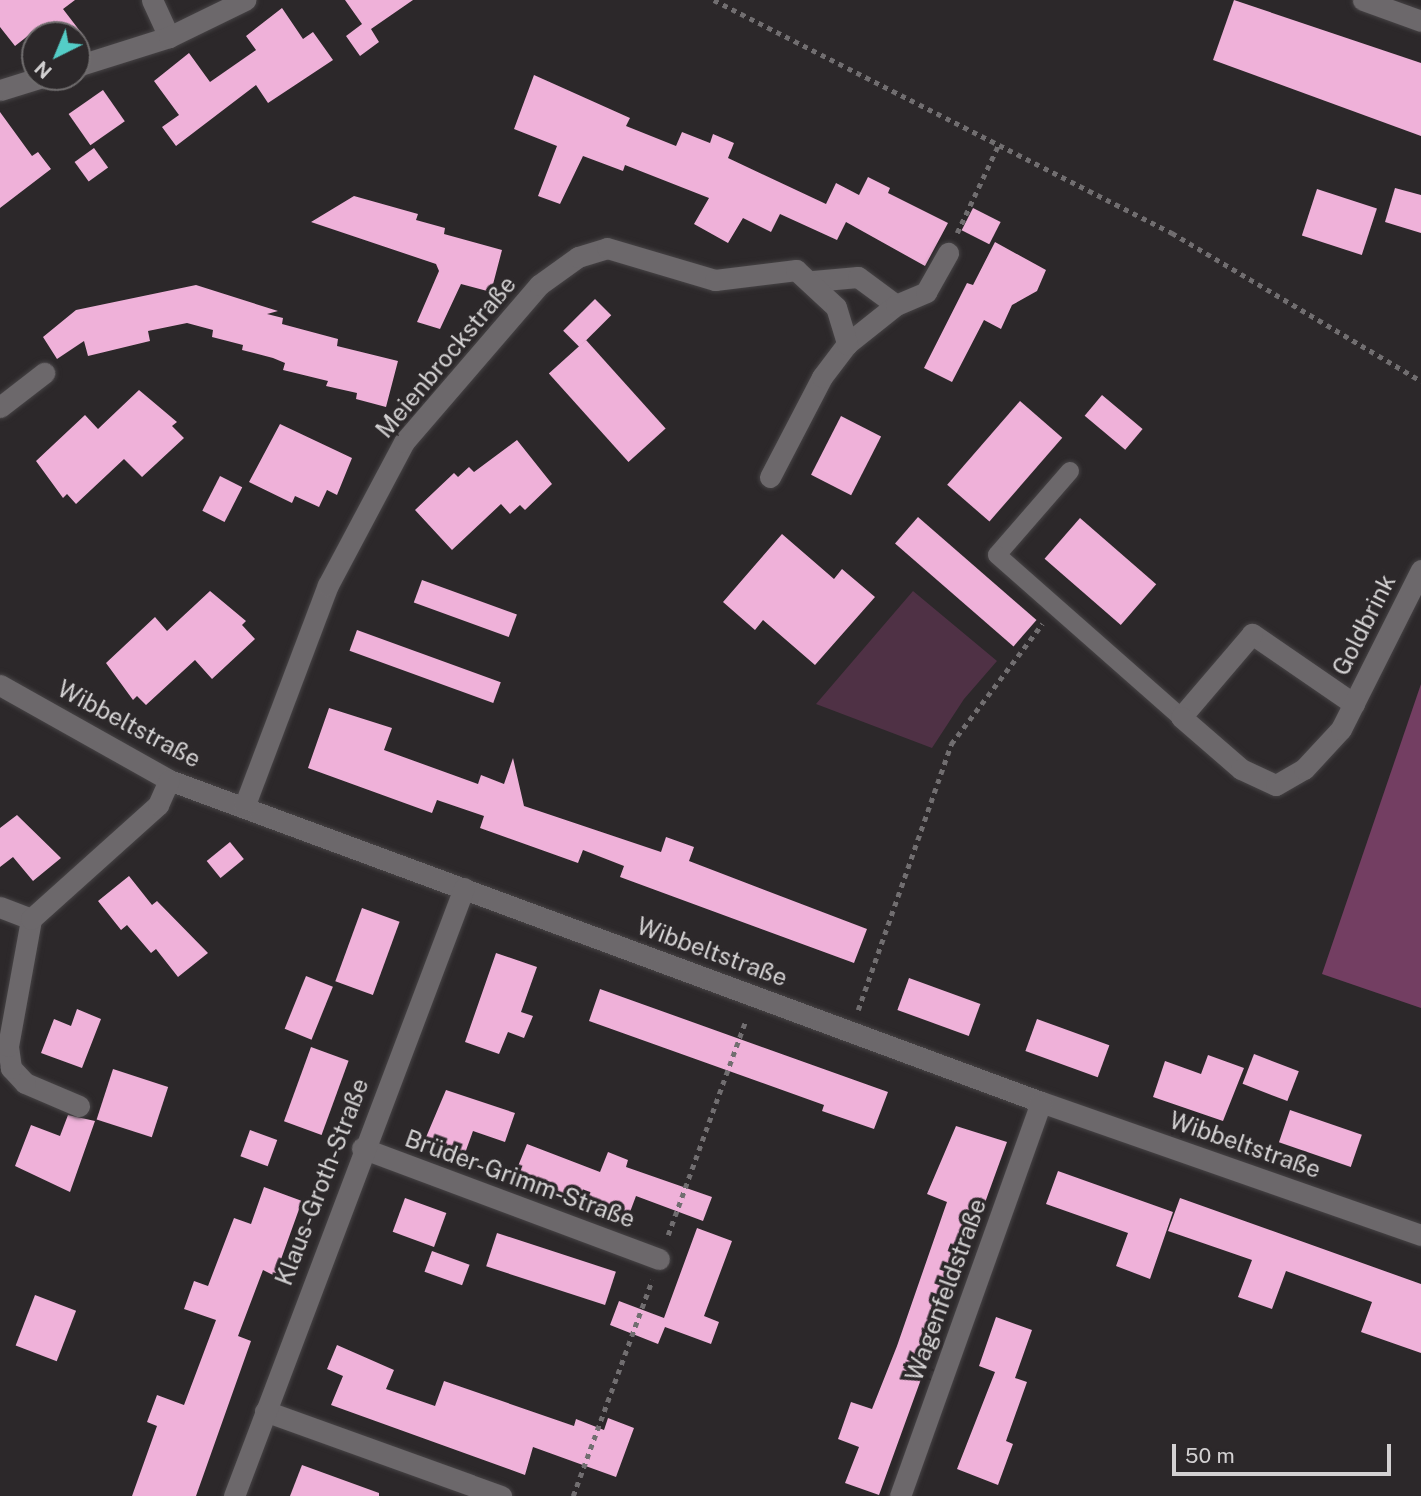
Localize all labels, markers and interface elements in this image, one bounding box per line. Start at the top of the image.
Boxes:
north arrow [21,21,91,91]
text: N [30,57,56,83]
street label: Meienbrockstraße [370,270,522,444]
street label: Goldbrink [1326,570,1402,680]
street label: Wibbeltstraße [52,674,206,774]
street label: Wibbeltstraße [633,911,791,993]
street label: Klaus-Groth-Straße [269,1075,375,1289]
street label: Wibbeltstraße [1166,1106,1324,1184]
street label: Brüder-Grimm-Straße [401,1124,639,1234]
street label: Wagenfeldstraße [900,1195,992,1385]
scale bar [1176,1430,1395,1474]
text: 50 m [1185,1443,1235,1468]

